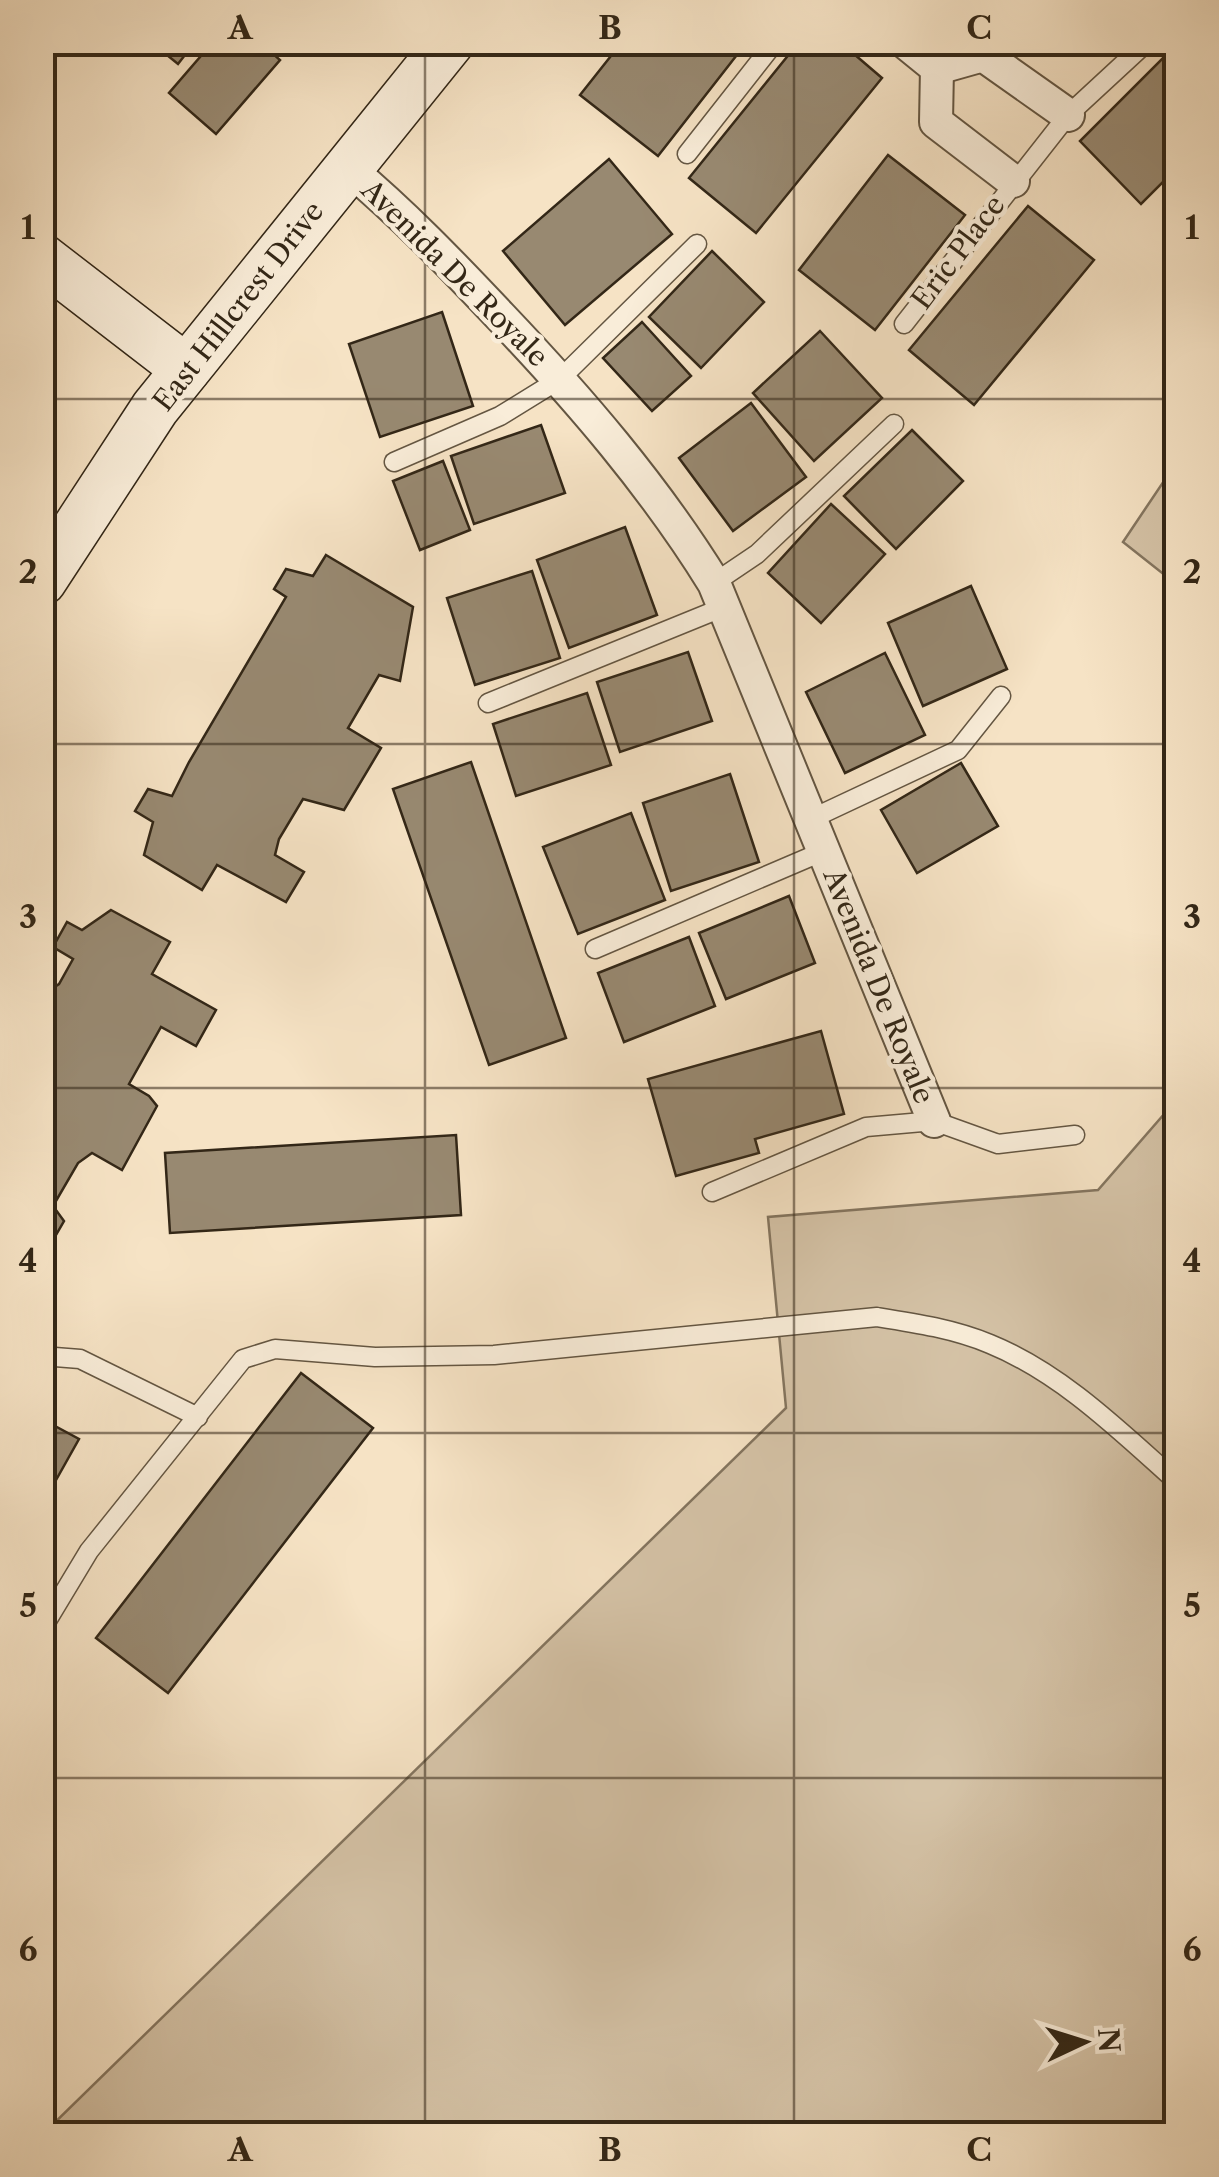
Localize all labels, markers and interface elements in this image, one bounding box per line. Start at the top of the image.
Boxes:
text: A [227,8,254,47]
text: B [598,8,622,47]
text: C [966,8,992,47]
street label: Avenida De Royale [354,172,555,373]
street label: Eric Place [904,188,1012,316]
street label: East Hillcrest Drive [146,194,330,418]
text: 1 [21,208,36,247]
text: 1 [1185,208,1200,247]
text: 2 [19,552,37,591]
text: 2 [1183,552,1201,591]
street label: Avenida De Royale [816,863,942,1108]
text: 3 [19,897,37,936]
text: 3 [1183,897,1201,936]
text: 4 [19,1241,37,1280]
text: 4 [1183,1241,1201,1280]
text: 5 [19,1586,37,1625]
text: 5 [1183,1586,1201,1625]
text: 6 [18,1930,38,1969]
text: 6 [1182,1930,1202,1969]
north arrow [1034,1992,1134,2092]
text: N [1091,2027,1127,2054]
text: A [227,2130,254,2169]
text: B [598,2130,622,2169]
text: C [966,2130,992,2169]

